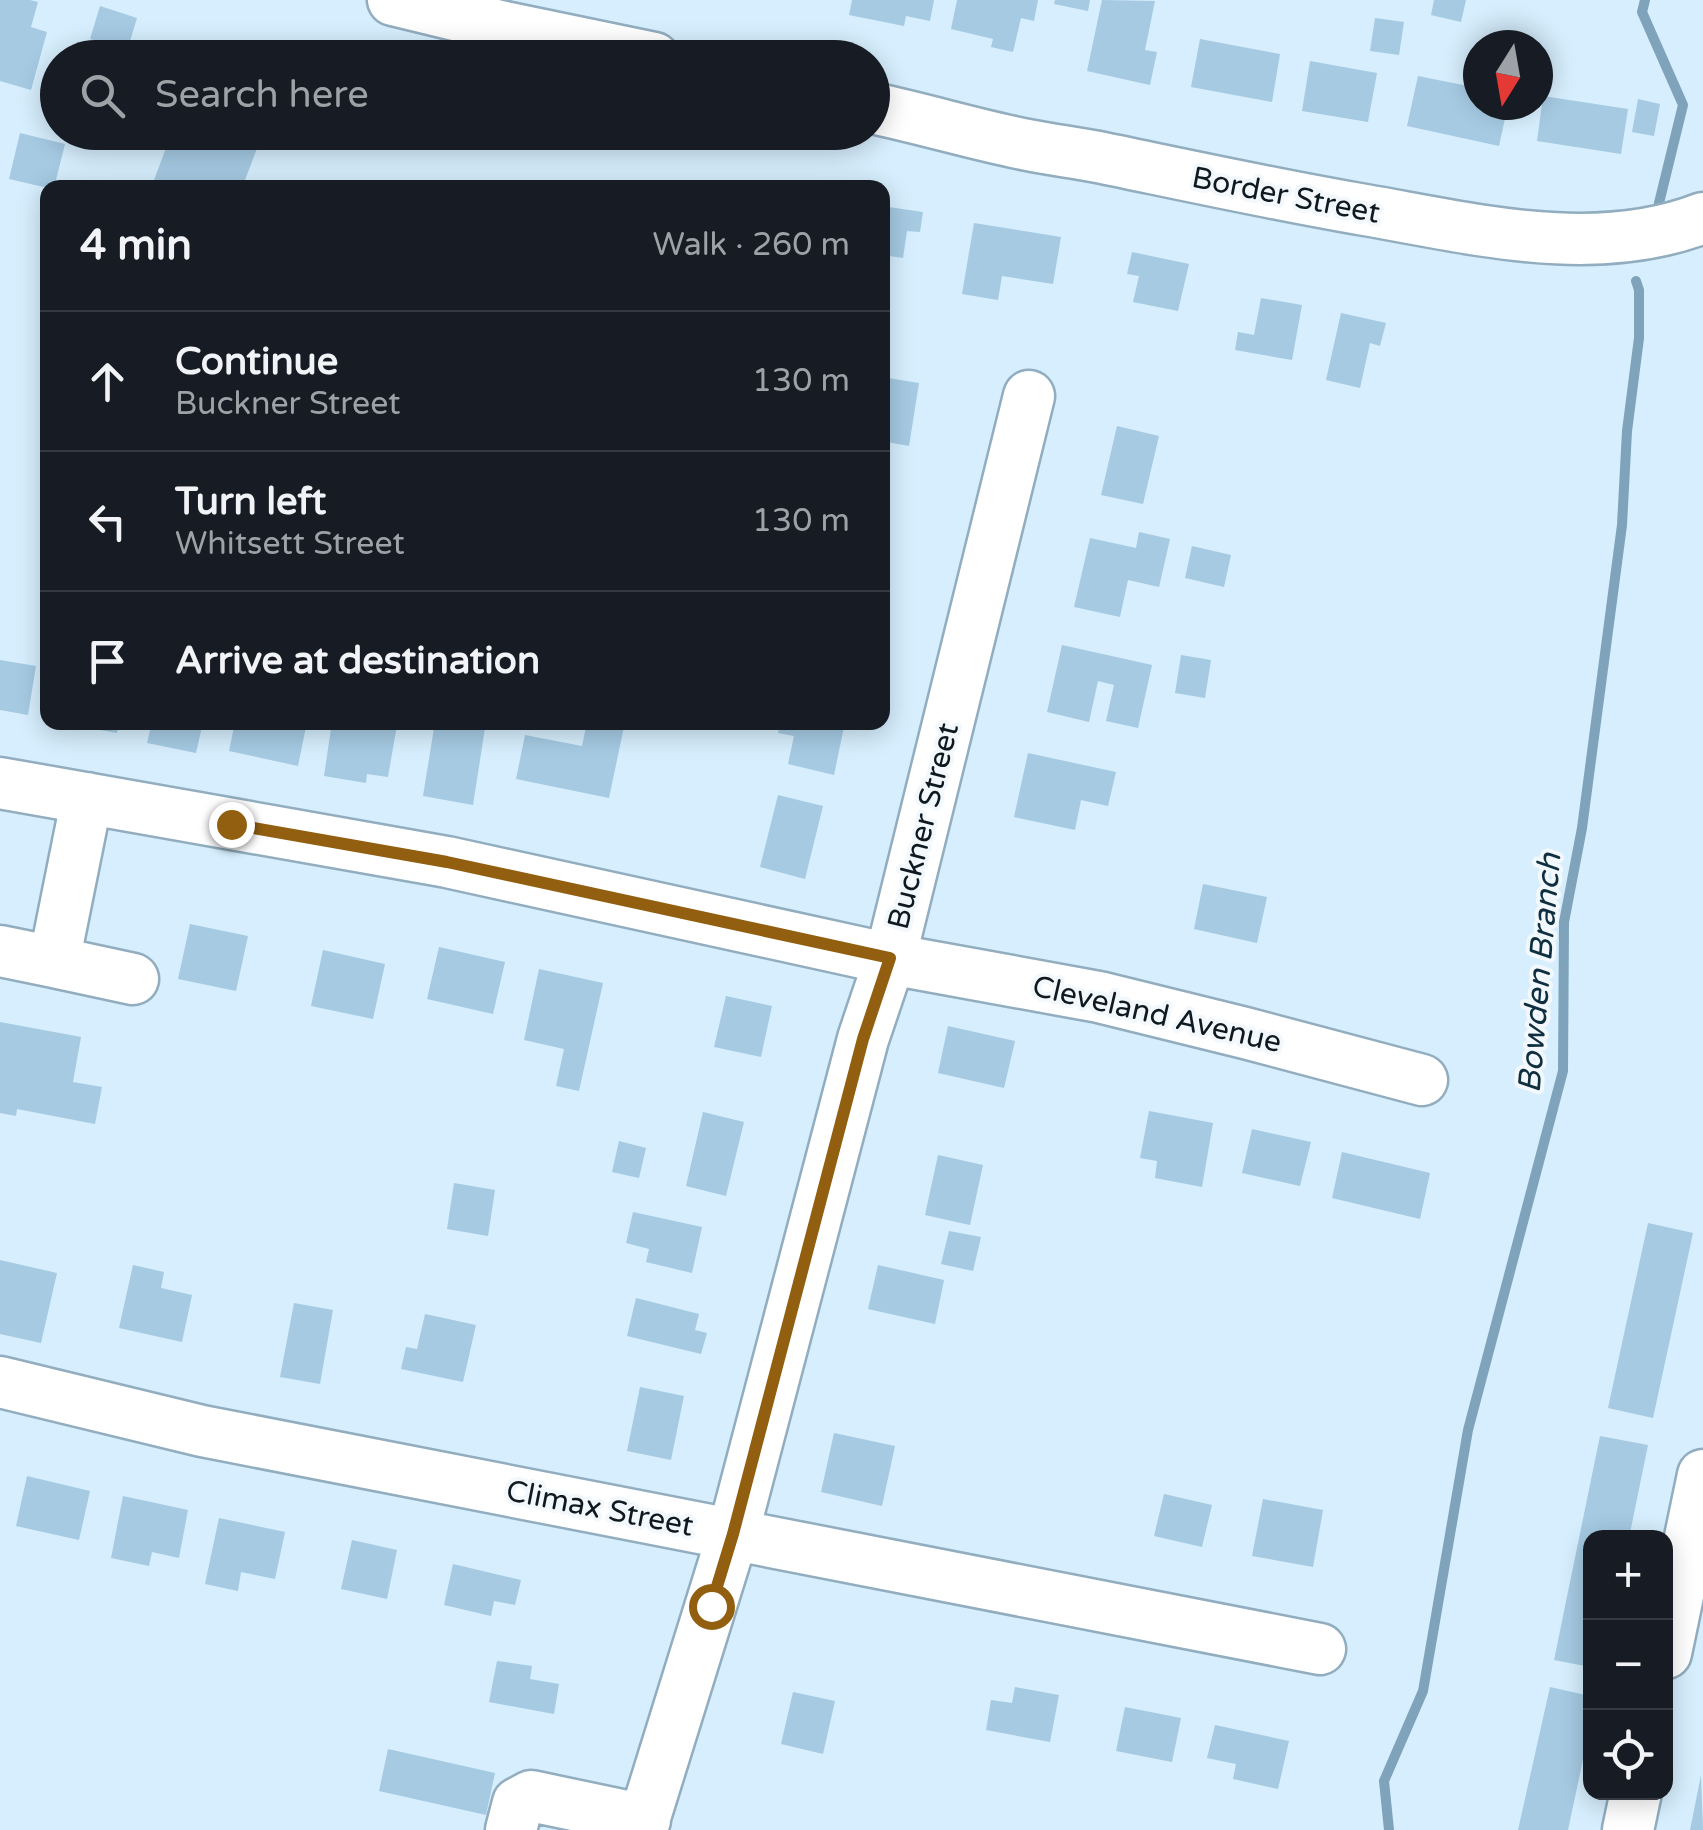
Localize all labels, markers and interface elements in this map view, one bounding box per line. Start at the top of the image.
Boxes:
north arrow [1463,30,1553,120]
search box [40,40,890,150]
icon: search [75,68,130,123]
text: Search here [155,72,369,118]
street label: Border Street [1189,159,1383,232]
text: 4 min [80,220,192,271]
text: Walk · 260 m [653,226,850,264]
text: Continue [175,339,338,385]
icon: ahead [80,354,135,409]
text: 130 m [752,362,850,400]
text: Buckner Street [175,385,401,423]
text: Turn left [175,479,326,525]
icon: left [80,494,135,549]
text: 130 m [752,502,850,540]
text: Whitsett Street [175,525,405,563]
icon: arrive [80,634,135,689]
text: Arrive at destination [175,638,540,684]
street label: Buckner Street [880,719,967,933]
route end [209,802,255,848]
water label: Bowden Branch [1511,850,1570,1095]
street label: Cleveland Avenue [1029,968,1285,1061]
street label: Climax Street [503,1472,697,1545]
map controls [1583,1530,1673,1800]
button: + [1583,1530,1673,1620]
route start [689,1584,735,1630]
button: − [1583,1620,1673,1710]
button: locate [1583,1710,1673,1800]

